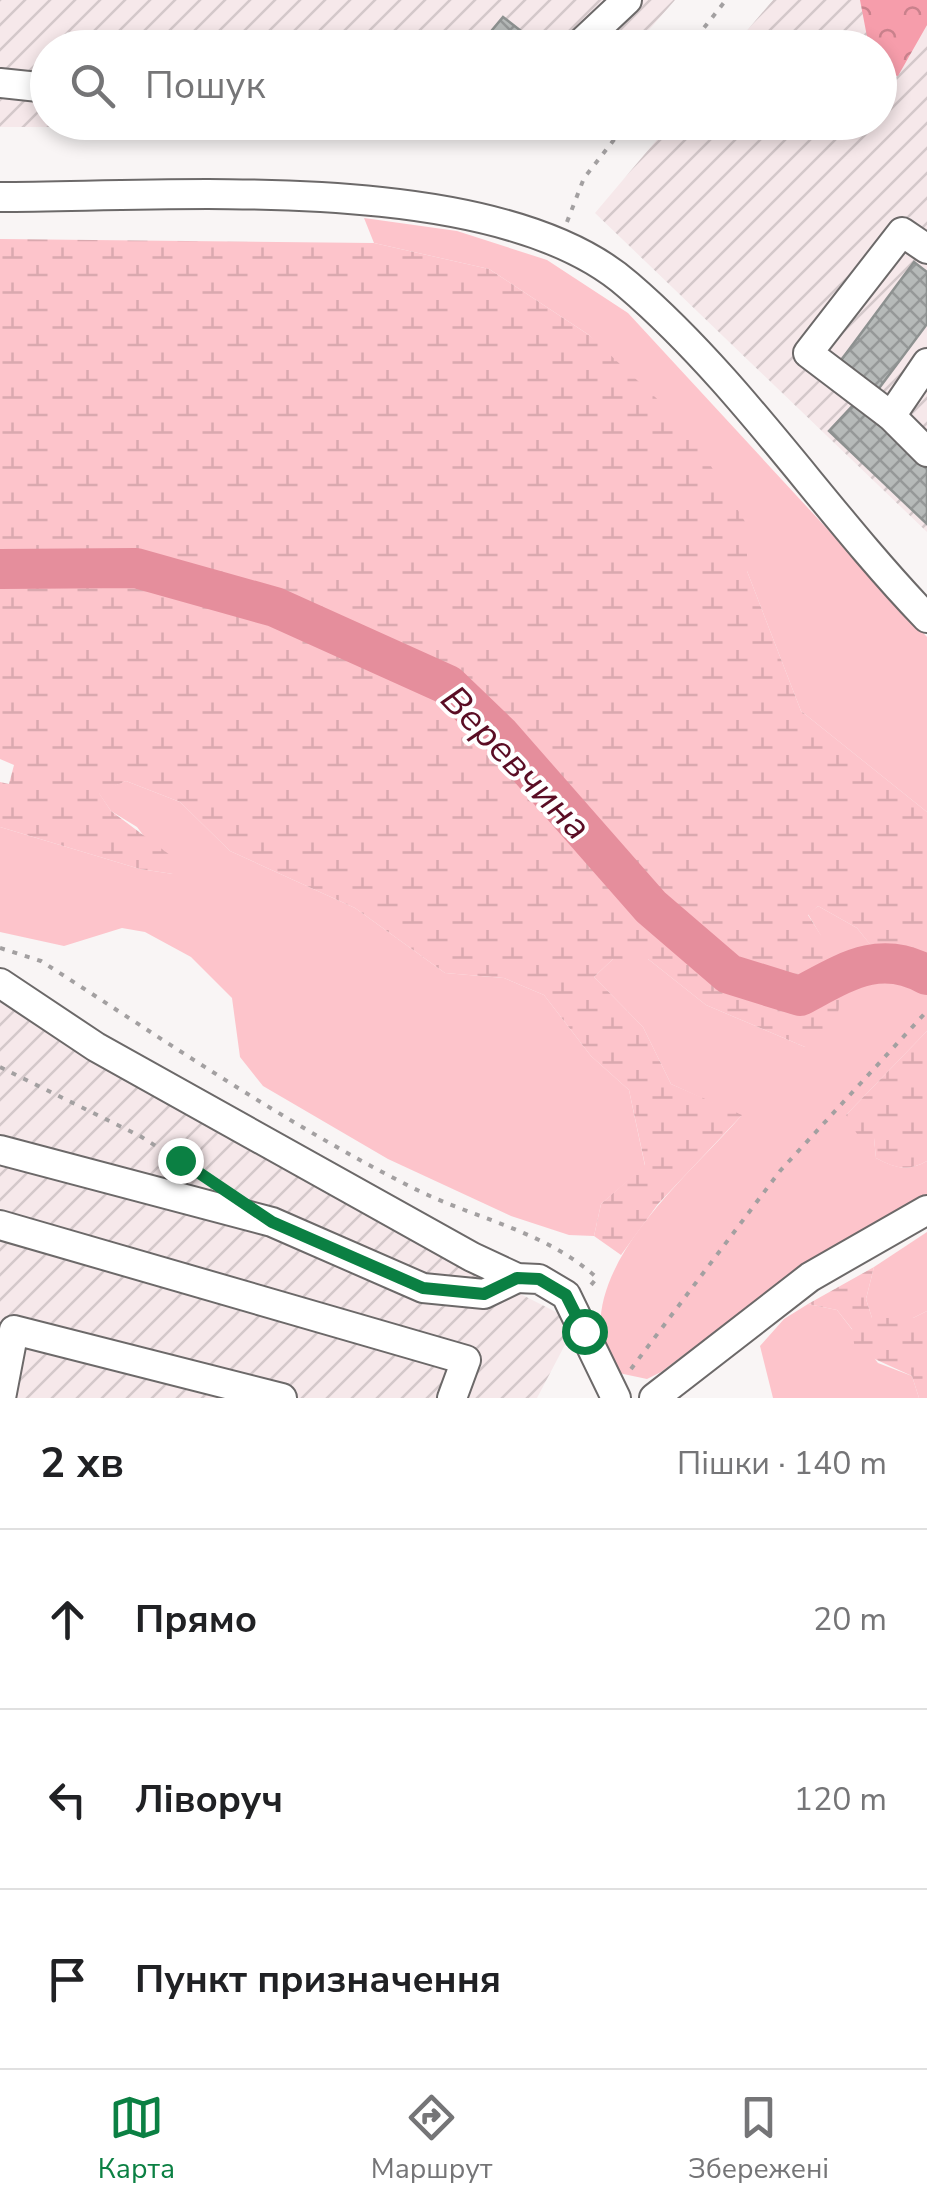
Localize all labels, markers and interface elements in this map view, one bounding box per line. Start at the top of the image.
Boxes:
search box [30,30,897,140]
icon: search [65,58,120,113]
text: Пошук [145,60,266,111]
water label: Веревчина [429,675,603,851]
route end [158,1138,204,1184]
route start [562,1309,608,1355]
text: 2 хв [40,1435,124,1492]
text: Пішки · 140 m [677,1442,887,1485]
icon: ahead [40,1592,95,1647]
text: Прямо [135,1594,257,1645]
text: 20 m [813,1598,887,1641]
icon: left [40,1772,95,1827]
text: Ліворуч [135,1774,283,1825]
text: 120 m [794,1778,887,1821]
icon: arrive [40,1952,95,2007]
text: Пункт призначення [135,1954,501,2005]
tab: Карта [98,2090,175,2188]
tab: Маршрут [371,2090,492,2188]
tab: Збережені [688,2090,829,2188]

